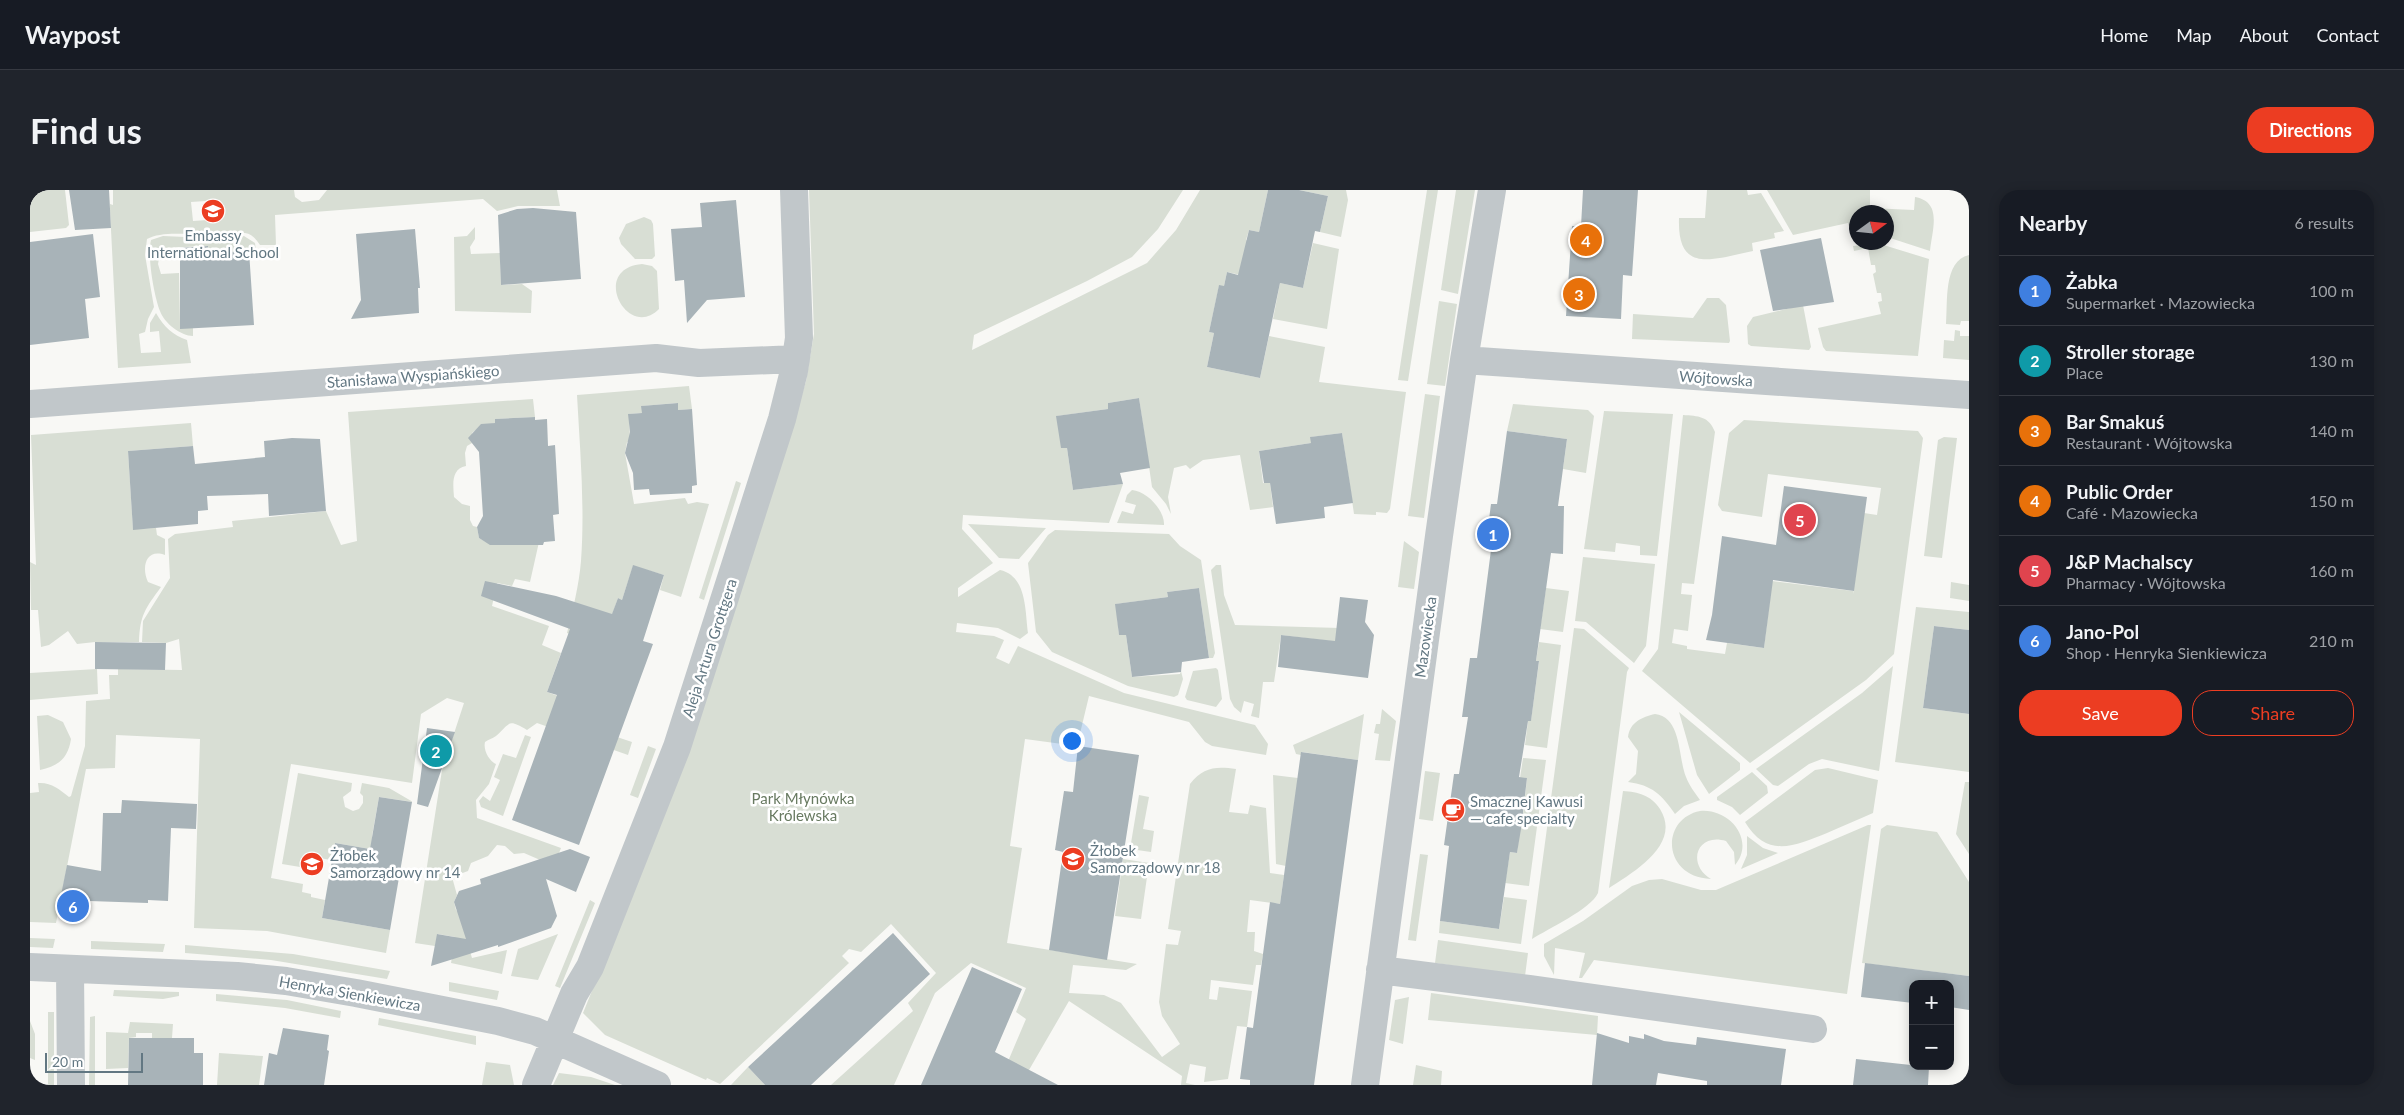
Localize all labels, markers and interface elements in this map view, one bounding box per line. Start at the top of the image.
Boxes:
text: Waypost [25,20,120,49]
text: Home [2100,24,2148,46]
text: Map [2176,24,2212,46]
text: About [2240,24,2289,46]
text: Contact [2317,24,2379,46]
button: Directions [2247,107,2374,153]
text: Find us [30,109,142,151]
school or university icon: Embassy International School [200,198,226,224]
north arrow [1849,205,1894,250]
text: Nearby [2019,210,2087,235]
text: 6 results [2294,213,2354,232]
pin: 4 [1570,221,1602,259]
place label: Embassy International School [147,226,279,261]
text: Żabka [2066,270,2118,293]
pin: 3 [1563,275,1595,313]
text: 1 [2030,281,2040,300]
text: 100 m [2309,281,2354,300]
text: Supermarket · Mazowiecka [2066,293,2255,312]
text: Stroller storage [2066,340,2195,363]
text: 2 [2030,351,2040,370]
text: 130 m [2309,351,2354,370]
street label: Stanisława Wyspiańskiego [326,361,500,391]
text: Place [2066,363,2103,382]
street label: Wójtowska [1679,366,1753,390]
text: Bar Smakuś [2066,410,2164,433]
text: 3 [2030,421,2040,440]
text: 140 m [2309,421,2354,440]
text: Restaurant · Wójtowska [2066,433,2233,452]
text: Public Order [2066,480,2173,503]
text: 4 [2030,491,2040,510]
text: 150 m [2309,491,2354,510]
pin: 5 [1784,501,1816,539]
text: Café · Mazowiecka [2066,503,2198,522]
pin: 1 [1477,515,1509,553]
text: J&P Machalscy [2066,550,2193,573]
text: 5 [2030,561,2040,580]
text: 160 m [2309,561,2354,580]
text: Pharmacy · Wójtowska [2066,573,2226,592]
street label: Aleja Artura Grottgera [678,576,740,720]
street label: Mazowiecka [1410,595,1440,679]
text: Jano-Pol [2066,620,2139,643]
text: 6 [2030,631,2040,650]
text: 210 m [2309,631,2354,650]
text: Shop · Henryka Sienkiewicza [2066,643,2267,662]
button: Save [2019,690,2182,736]
button: Share [2192,690,2354,736]
your location [1059,728,1085,754]
pin: 2 [420,732,452,770]
park label: Park Młynówka Królewska [752,789,854,824]
place label: Smacznej Kawusi — cafe specialty [1470,792,1583,827]
cafe icon: Smacznej Kawusi — cafe specialty [1440,797,1466,823]
place label: Żłobek Samorządowy nr 18 [1090,841,1221,876]
place label: Żłobek Samorządowy nr 14 [330,846,461,881]
school or university icon: Żłobek Samorządowy nr 18 [1060,846,1086,872]
school or university icon: Żłobek Samorządowy nr 14 [299,851,325,877]
pin: 6 [57,887,89,925]
street label: Henryka Sienkiewicza [278,972,422,1014]
map controls [1909,980,1954,1070]
button: + [1909,980,1954,1025]
button: − [1909,1025,1954,1070]
scale bar [45,1050,142,1073]
text: 20 m [52,1053,83,1070]

